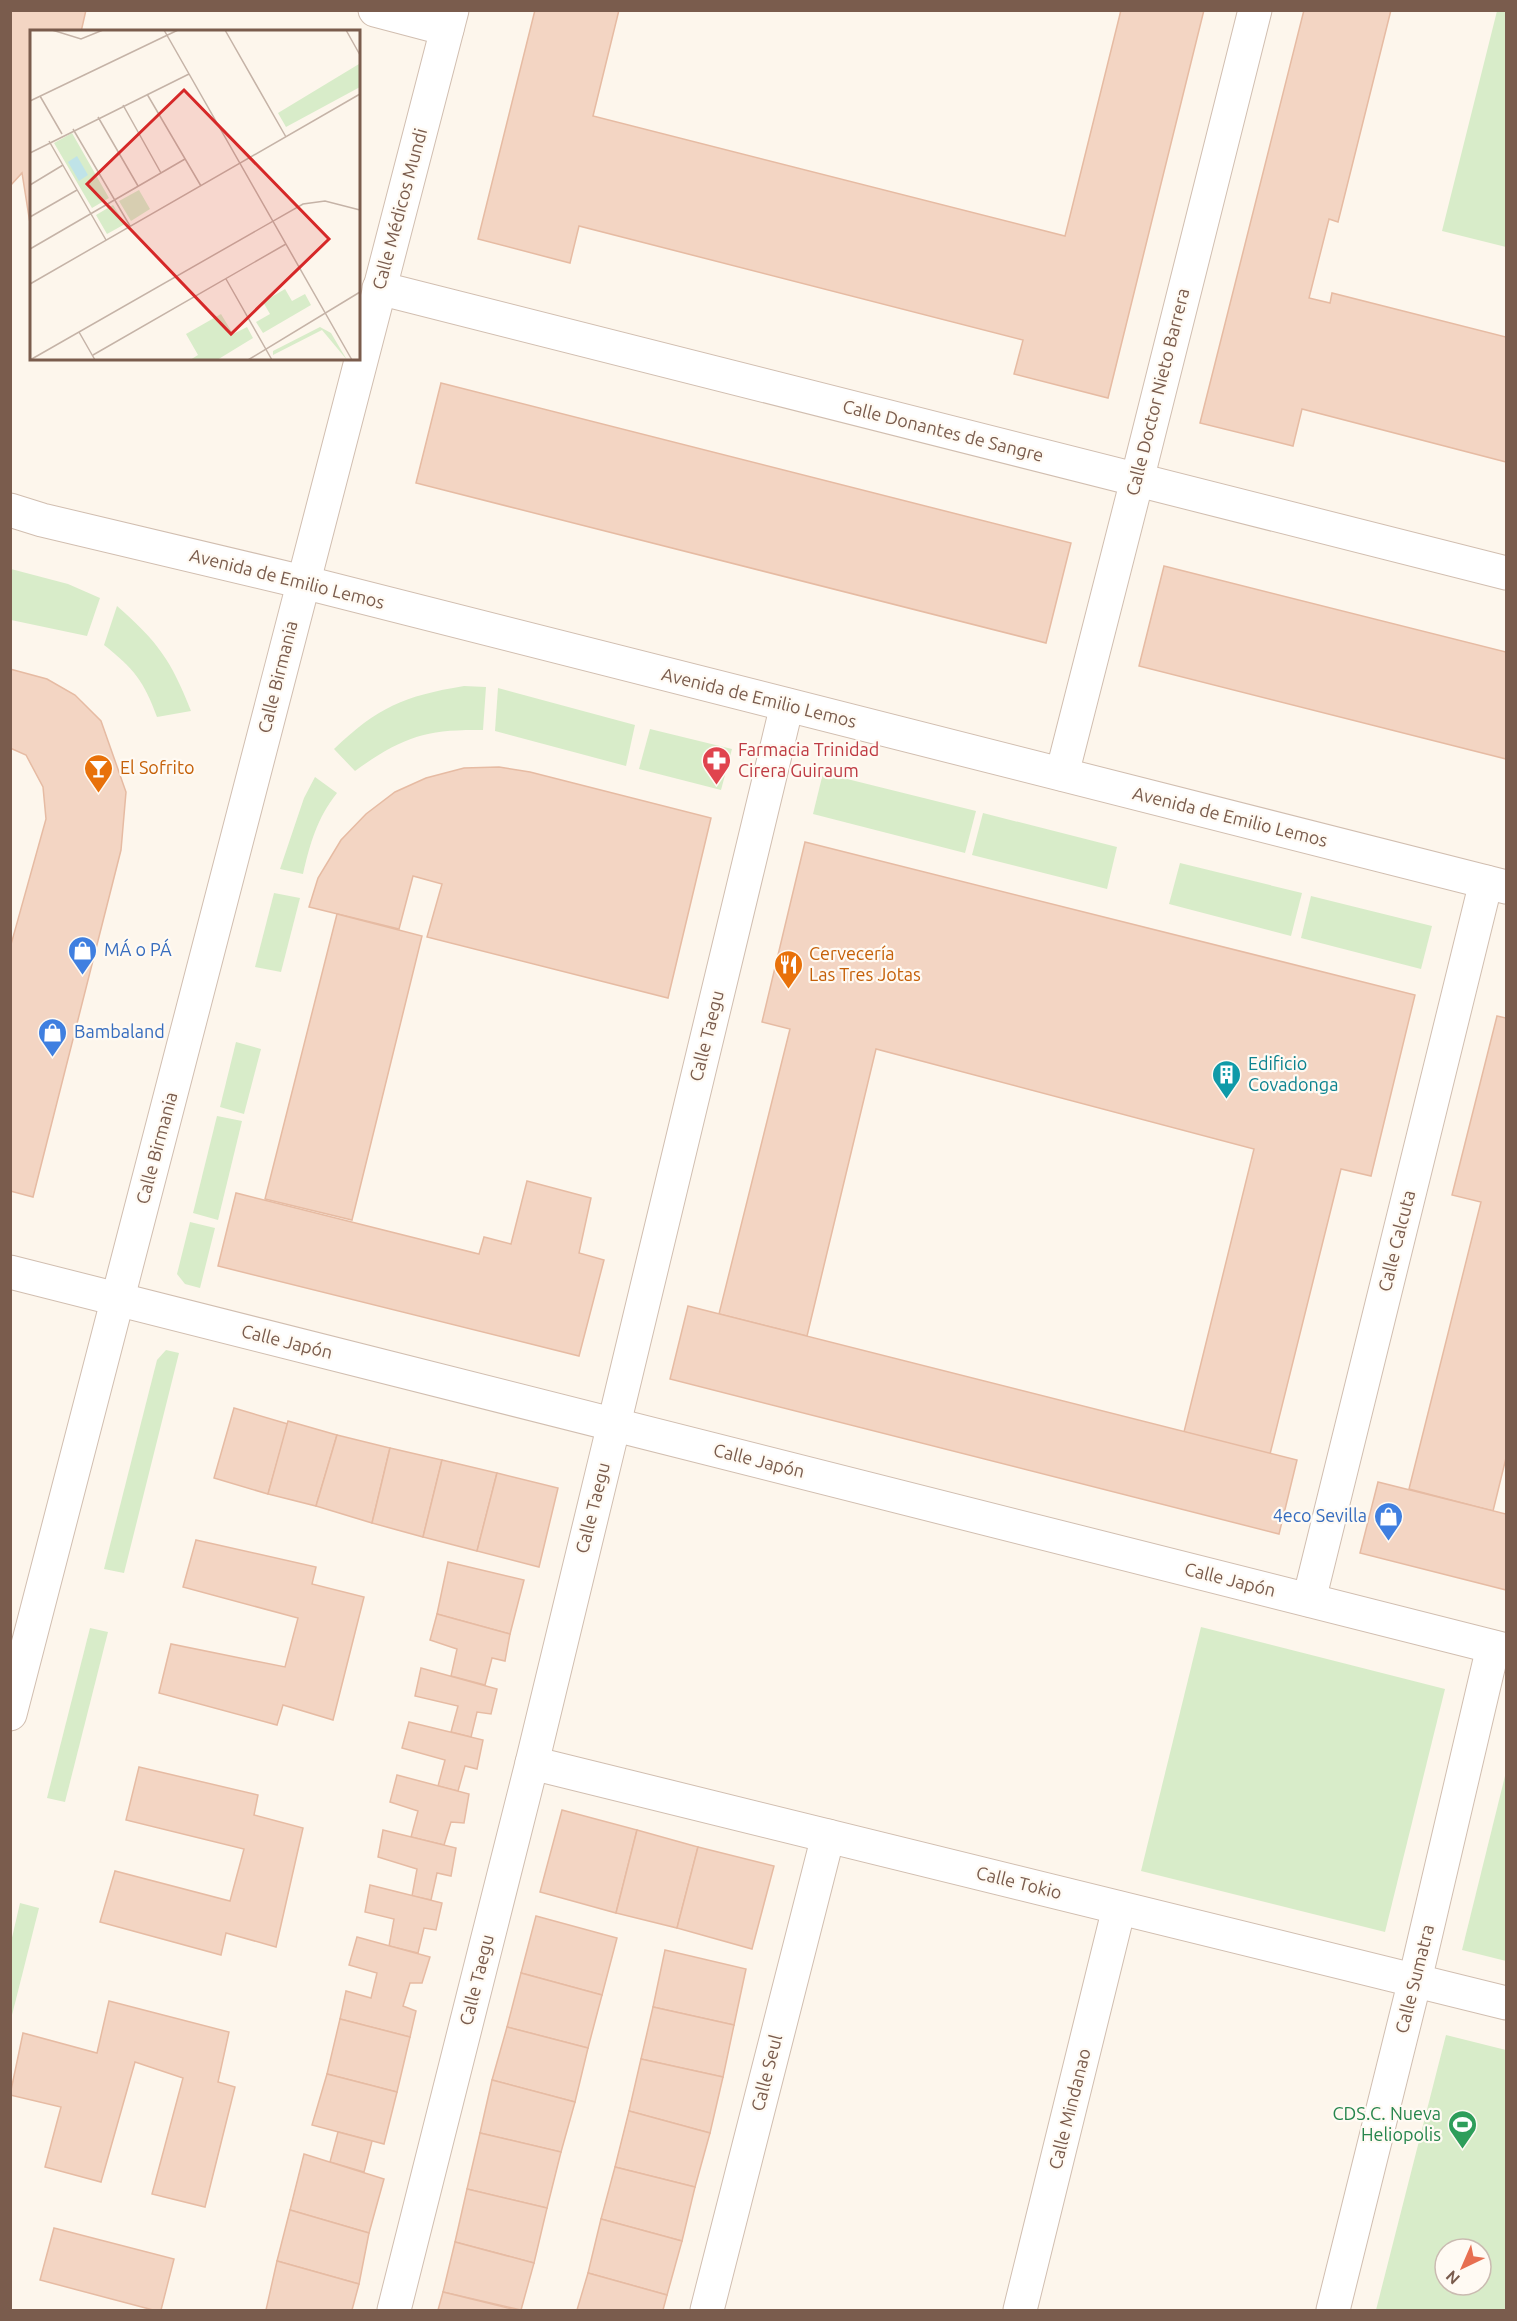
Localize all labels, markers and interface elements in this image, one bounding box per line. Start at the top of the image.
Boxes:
inset map [30,30,360,360]
street label: Calle Médicos Mundi [368,126,430,292]
street label: Calle Doctor Nieto Barrera [1122,286,1193,498]
street label: Calle Donantes de Sangre [841,395,1046,465]
street label: Avenida de Emilio Lemos [188,544,387,612]
street label: Calle Birmania [253,618,301,735]
street label: Avenida de Emilio Lemos [660,663,859,731]
place label: Farmacia Trinidad Cirera Guiraum [738,739,879,780]
pharmacy icon: Farmacia Trinidad Cirera Guiraum [701,744,733,786]
bar icon: El Sofrito [83,752,115,794]
place label: El Sofrito [120,757,195,777]
street label: Avenida de Emilio Lemos [1131,782,1330,850]
shop icon: MÁ o PÁ [67,934,99,976]
place label: MÁ o PÁ [104,938,172,959]
place label: Cervecería Las Tres Jotas [809,943,921,984]
restaurant icon: Cervecería Las Tres Jotas [772,948,804,990]
street label: Calle Taegu [685,988,727,1083]
shop icon: Bambaland [37,1016,69,1058]
place label: Bambaland [74,1021,165,1041]
place label: Edificio Covadonga [1248,1053,1338,1094]
building icon: Edificio Covadonga [1211,1058,1243,1100]
street label: Calle Birmania [131,1090,181,1206]
street label: Calle Calcuta [1374,1188,1418,1294]
street label: Calle Japón [240,1320,335,1362]
street label: Calle Japón [712,1439,807,1481]
street label: Calle Taegu [571,1460,613,1555]
shop icon: 4eco Sevilla [1372,1500,1404,1542]
place label: 4eco Sevilla [1273,1505,1367,1525]
street label: Calle Japón [1183,1558,1278,1600]
street label: Calle Tokio [974,1862,1064,1902]
street label: Calle Sumatra [1391,1922,1437,2035]
street label: Calle Taegu [455,1932,497,2027]
street label: Calle Seul [747,2032,785,2113]
street label: Calle Mindanao [1044,2046,1094,2171]
place label: CDS.C. Nueva Heliopolis [1332,2103,1441,2144]
sports icon: CDS.C. Nueva Heliopolis [1446,2108,1478,2150]
north arrow [1433,2237,1493,2297]
text: N [1442,2267,1463,2288]

